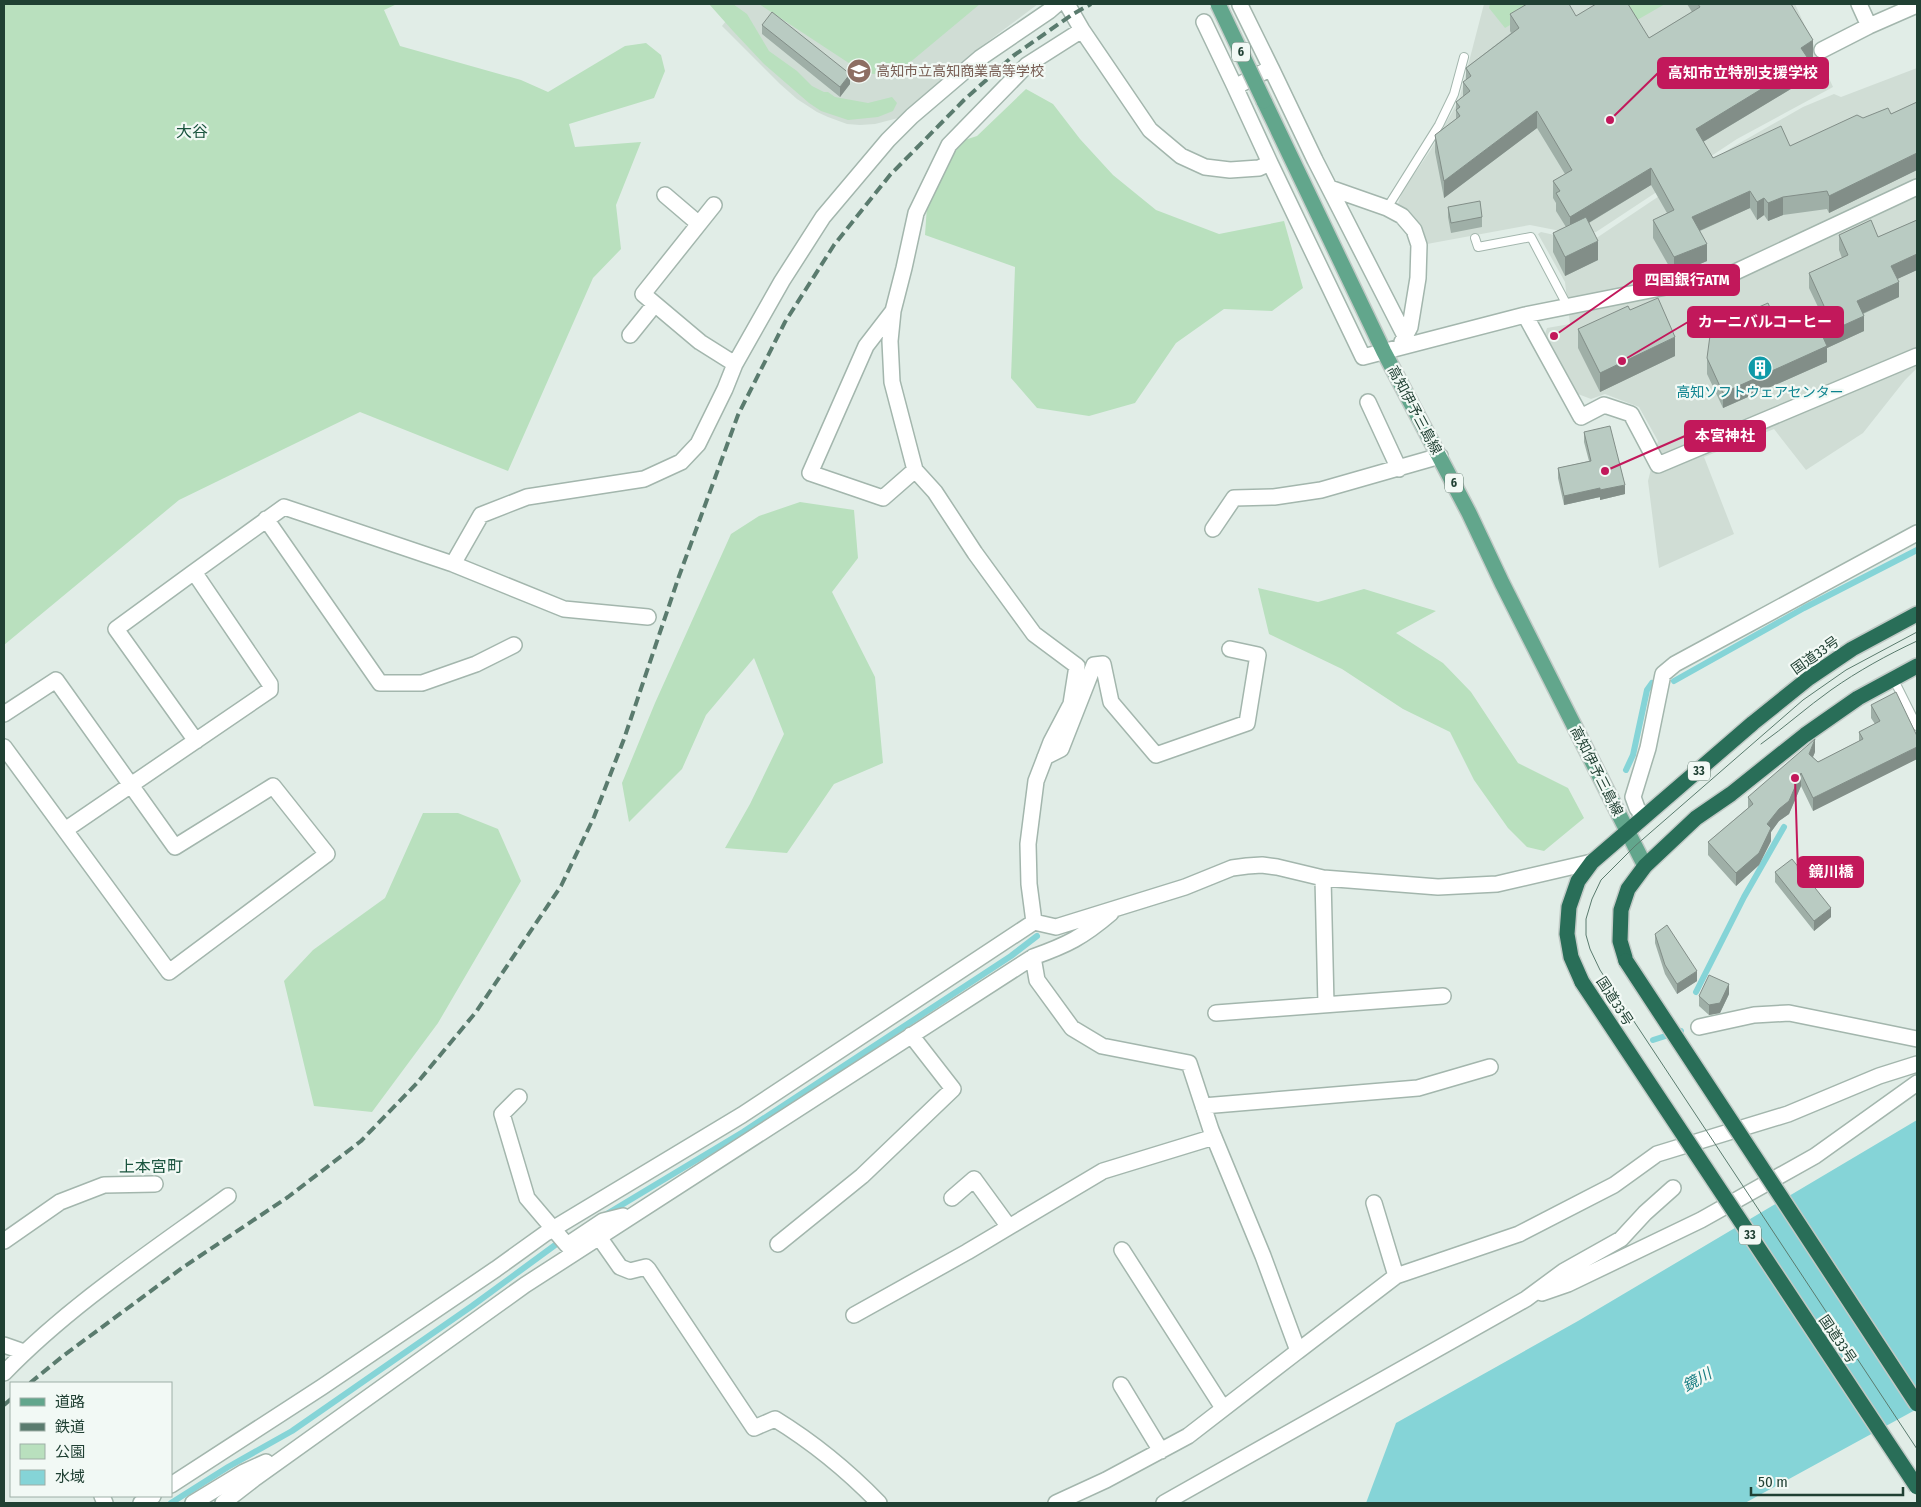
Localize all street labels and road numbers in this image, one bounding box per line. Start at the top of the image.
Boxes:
road number: 6 [1232,42,1250,62]
street label: 高知伊予三島線 [1384,363,1445,457]
road number: 6 [1445,473,1463,492]
street label: 国道33号 [1788,633,1843,678]
street label: 高知伊予三島線 [1567,724,1626,819]
road number: 33 [1688,761,1710,780]
street label: 国道33号 [1593,974,1637,1029]
road number: 33 [1739,1226,1761,1244]
street label: 国道33号 [1815,1312,1860,1367]

